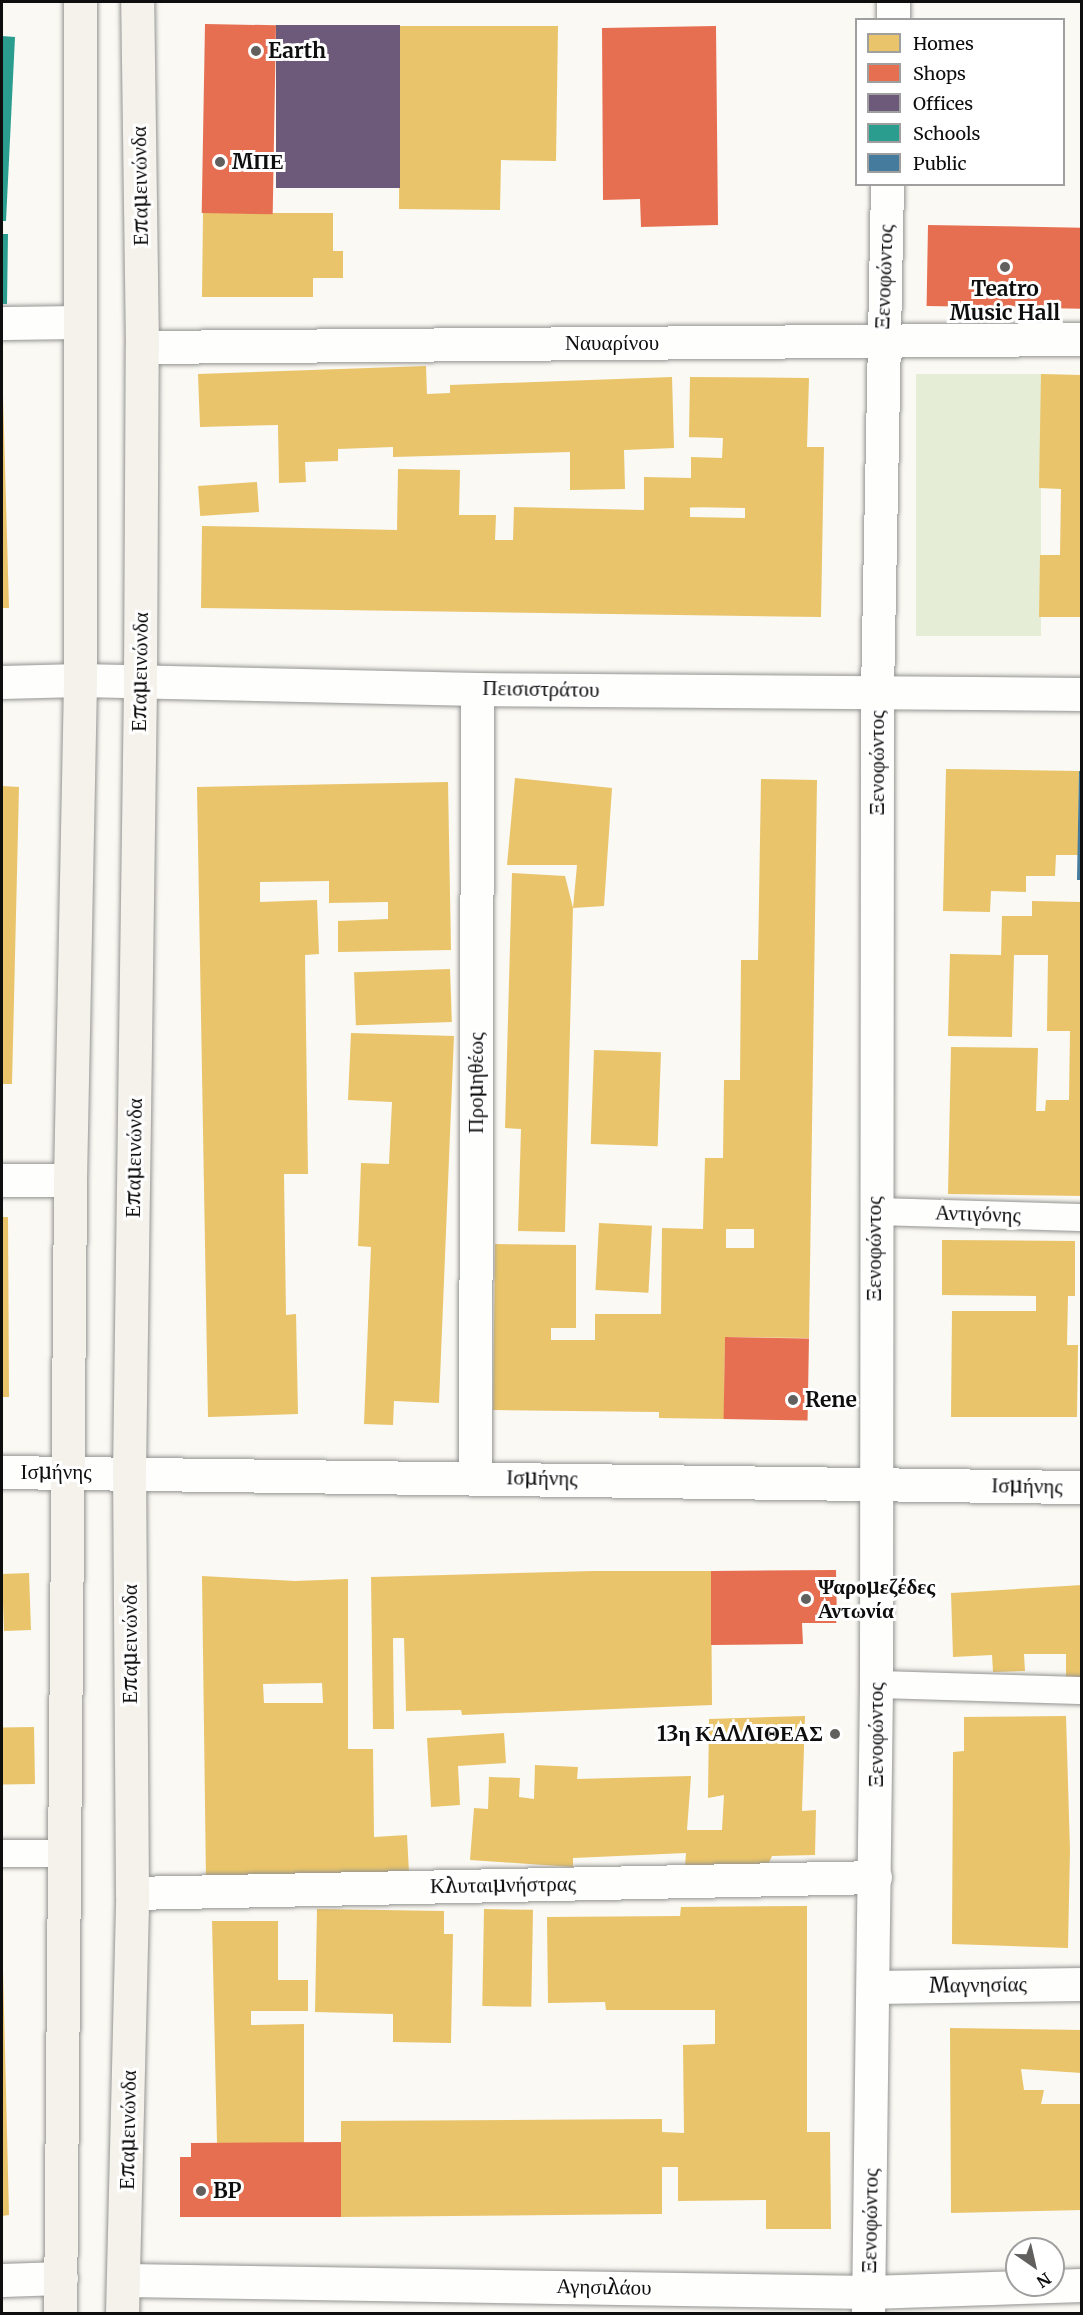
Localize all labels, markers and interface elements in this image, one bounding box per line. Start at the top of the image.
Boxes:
legend [855,18,1065,186]
text: Homes [913,32,974,55]
place label: Earth [268,38,326,64]
marker: Earth [249,44,263,58]
text: Shops [913,62,966,85]
text: Offices [913,92,973,115]
text: Schools [913,122,980,145]
street label: Επαμεινώνδα [126,126,154,246]
place label: ΜΠΕ [232,149,284,175]
text: Public [913,152,967,175]
marker: ΜΠΕ [213,155,227,169]
street label: Ξενοφώντος [870,224,898,330]
marker: Teatro Music Hall [998,260,1012,274]
place label: Teatro Music Hall [950,276,1060,326]
street label: Ναυαρίνου [565,330,659,356]
street label: Επαμεινώνδα [126,612,154,732]
street label: Πεισιστράτου [482,675,600,703]
street label: Ξενοφώντος [864,710,890,816]
street label: Προμηθέως [463,1032,489,1134]
street label: Επαμεινώνδα [120,1098,148,1218]
street label: Ξενοφώντος [861,1196,887,1302]
street label: Αντιγόνης [935,1200,1021,1228]
place label: Rene [805,1387,857,1413]
marker: Rene [786,1393,800,1407]
street label: Ισμήνης [20,1459,92,1485]
street label: Ισμήνης [506,1465,578,1491]
street label: Ισμήνης [991,1473,1063,1499]
place label: Ψαρομεζέδες Αντωνία [818,1574,935,1624]
street label: Επαμεινώνδα [117,1584,143,1704]
marker: Ψαρομεζέδες Αντωνία [799,1592,813,1606]
street label: Ξενοφώντος [863,1682,889,1788]
place label: 13η ΚΑΛΛΙΘΕΑΣ [657,1721,823,1747]
marker: 13η ΚΑΛΛΙΘΕΑΣ [828,1727,842,1741]
street label: Κλυταιμνήστρας [430,1871,576,1899]
street label: Μαγνησίας [929,1972,1027,1998]
street label: Επαμεινώνδα [114,2070,142,2190]
street label: Ξενοφώντος [856,2168,884,2274]
place label: BP [213,2178,241,2204]
marker: BP [194,2184,208,2198]
north arrow [1005,2237,1065,2297]
text: N [1033,2268,1055,2292]
street label: Αγησιλάου [556,2274,652,2300]

